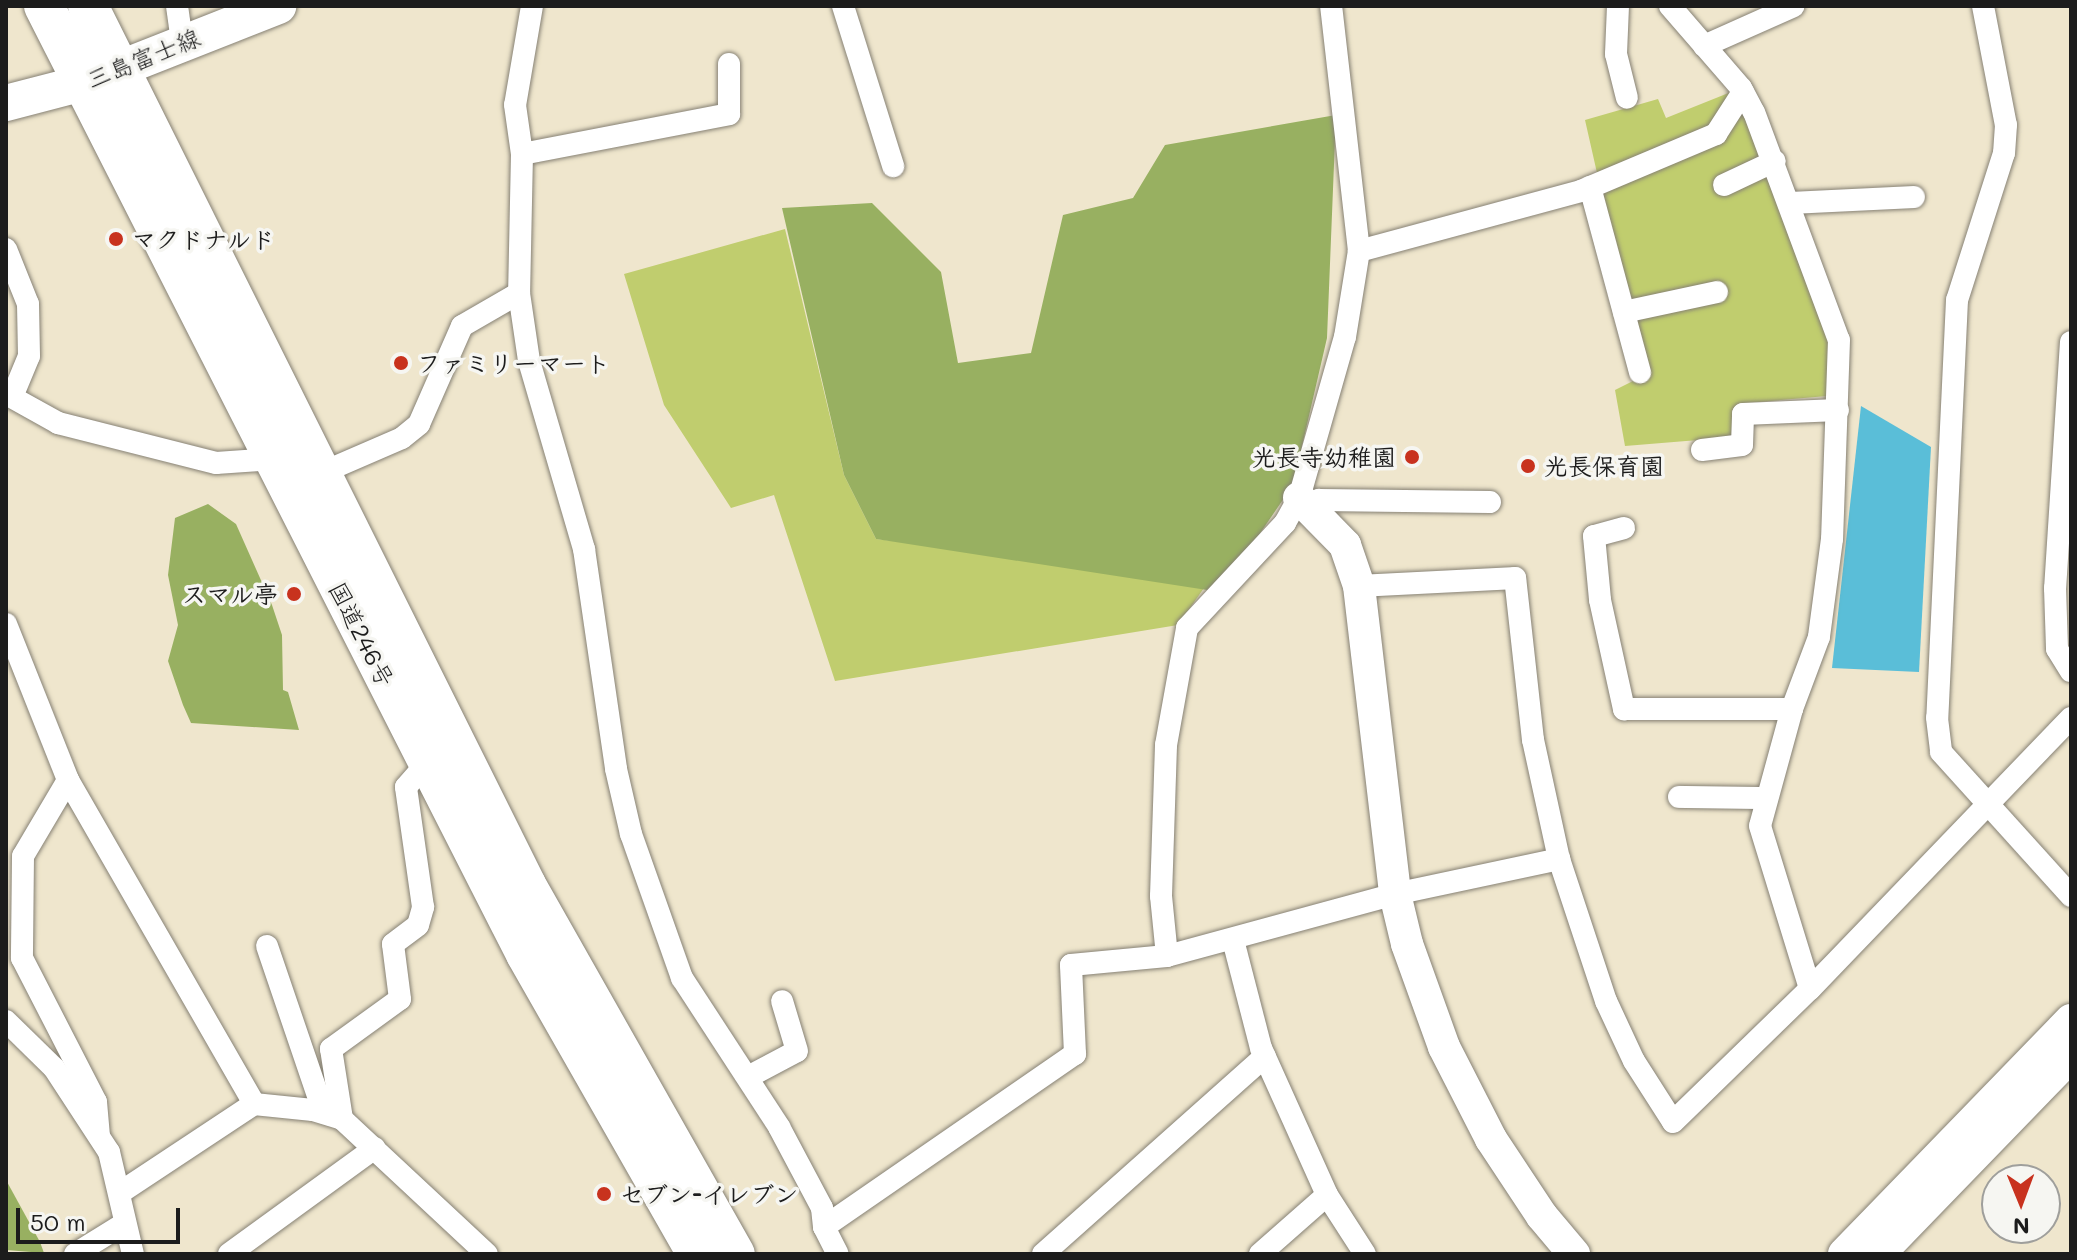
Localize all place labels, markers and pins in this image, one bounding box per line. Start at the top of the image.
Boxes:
place label: マクドナルド [132,225,276,253]
marker: マクドナルド [107,230,125,248]
place label: ファミリーマート [417,349,609,377]
marker: ファミリーマート [392,354,410,372]
place label: 光長寺幼稚園 [1252,443,1396,471]
marker: 光長寺幼稚園 [1403,448,1421,466]
place label: 光長保育園 [1544,452,1664,480]
marker: 光長保育園 [1519,457,1537,475]
place label: スマル亭 [182,580,278,608]
marker: スマル亭 [285,585,303,603]
place label: セブン-イレブン [620,1180,798,1208]
marker: セブン-イレブン [595,1185,613,1203]

